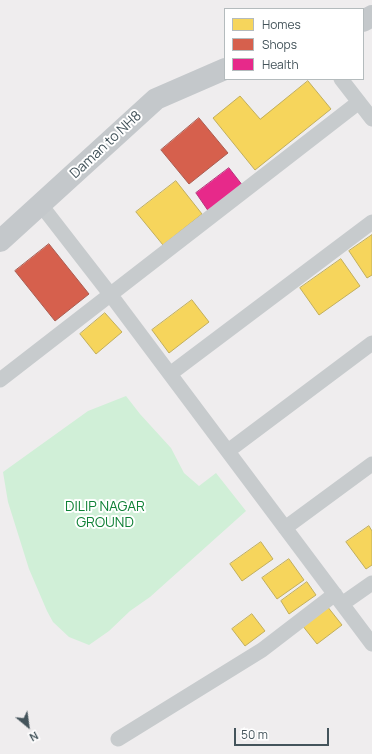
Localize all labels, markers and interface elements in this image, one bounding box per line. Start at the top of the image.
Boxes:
legend [224,8,364,80]
text: Homes [262,16,301,33]
text: Shops [262,36,297,53]
text: Health [262,56,299,73]
street label: Daman to NH8 [67,108,145,182]
park label: DILIP NAGAR GROUND [65,499,145,532]
north arrow [8,706,48,746]
scale bar [236,720,331,746]
text: 50 m [241,726,268,743]
text: N [27,728,41,745]

